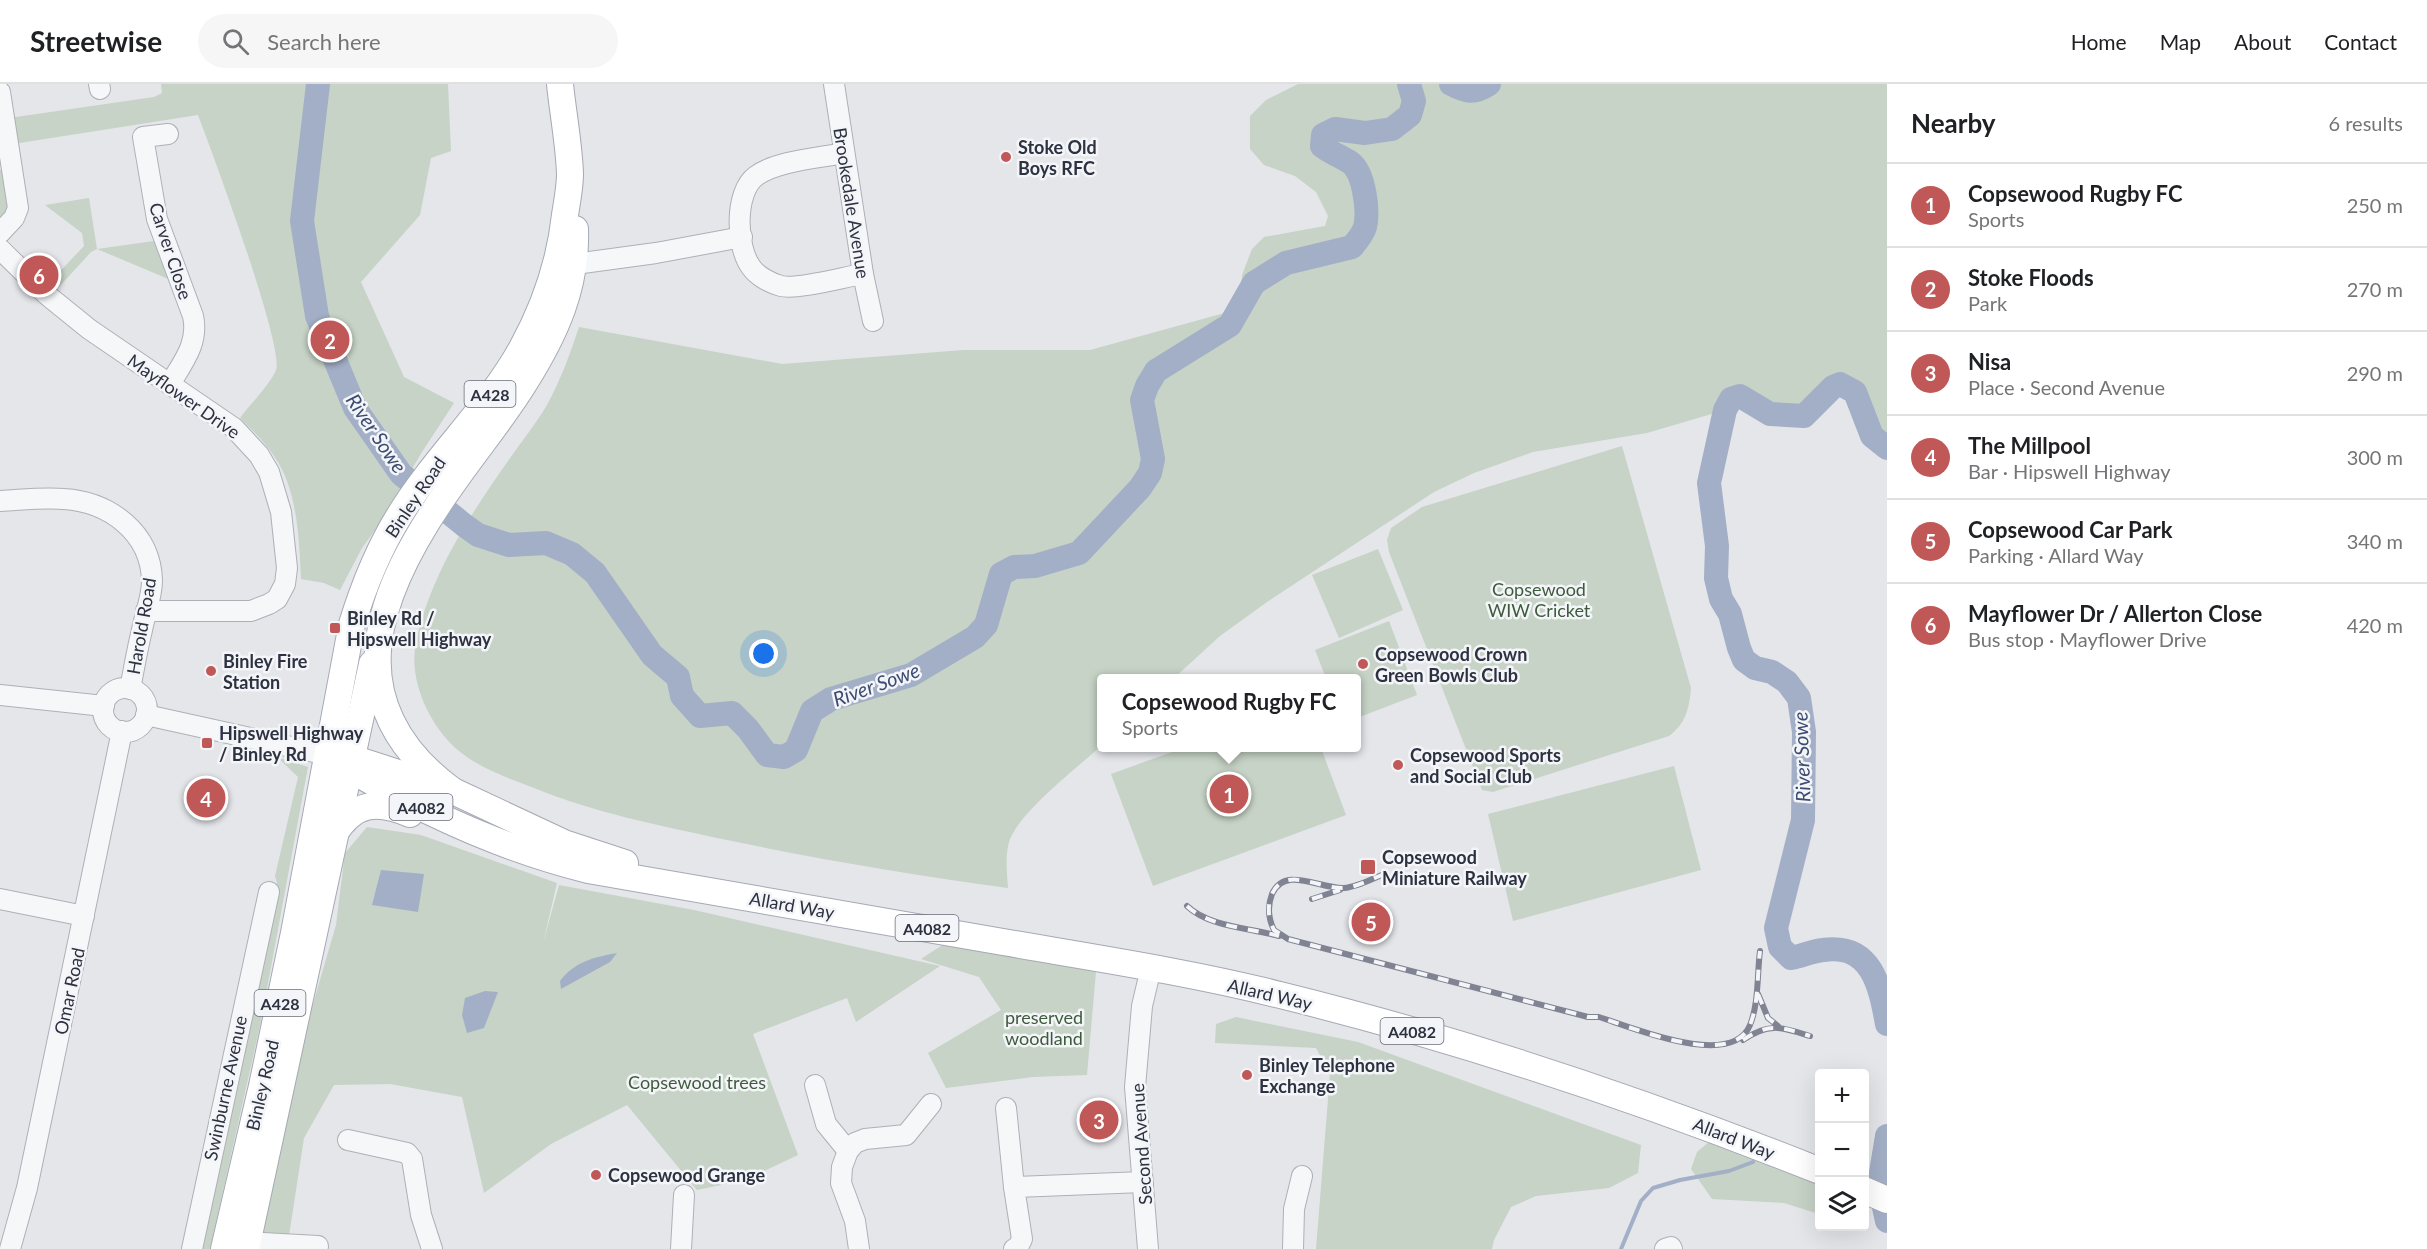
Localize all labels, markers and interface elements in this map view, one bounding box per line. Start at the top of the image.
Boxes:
search box [198,14,618,68]
text: Streetwise [30,24,162,58]
icon: search [219,25,252,58]
text: Search here [267,28,381,55]
text: Home [2071,29,2127,54]
text: Map [2160,29,2201,54]
text: About [2234,29,2291,54]
text: Contact [2324,29,2397,54]
text: Nearby [1911,107,1996,139]
text: 6 results [2328,111,2403,135]
street label: Brookedale Avenue [829,126,875,280]
place label: Stoke Old Boys RFC [1018,136,1097,179]
marker: Stoke Old Boys RFC [999,150,1013,164]
text: Copsewood Rugby FC [1968,180,2182,207]
text: 1 [1925,193,1936,217]
text: 250 m [2347,193,2403,217]
street label: Carver Close [145,200,197,302]
text: Sports [1968,207,2024,231]
pin: 6 [20,252,58,297]
text: Stoke Floods [1968,264,2094,291]
text: 2 [1925,277,1936,301]
text: 270 m [2347,277,2403,301]
text: Park [1968,291,2007,315]
pin: 2 [310,318,350,362]
text: Nisa [1968,348,2011,375]
street label: Mayflower Drive [123,349,245,443]
text: 3 [1925,361,1936,385]
text: 290 m [2347,361,2403,385]
text: Place · Second Avenue [1968,375,2165,399]
road number: A428 [464,381,516,407]
water label: River Sowe [342,389,412,477]
text: The Millpool [1968,432,2091,459]
text: 4 [1925,445,1936,469]
text: 300 m [2347,445,2403,469]
street label: Binley Road [380,452,450,542]
text: Bar · Hipswell Highway [1968,459,2171,483]
text: Copsewood Car Park [1968,516,2173,543]
text: 5 [1925,529,1936,553]
text: 340 m [2347,529,2403,553]
text: Parking · Allard Way [1968,543,2144,567]
street label: Harold Road [122,576,160,676]
park label: Copsewood WIW Cricket [1488,578,1591,621]
text: Mayflower Dr / Allerton Close [1968,600,2262,627]
place label: Binley Rd / Hipswell Highway [347,607,492,650]
text: 6 [1925,613,1936,637]
text: 420 m [2347,613,2403,637]
marker: Binley Rd / Hipswell Highway [328,621,342,635]
text: Bus stop · Mayflower Drive [1968,627,2206,651]
your location [749,639,778,668]
place label: Copsewood Crown Green Bowls Club [1375,643,1527,686]
place label: Binley Fire Station [223,650,308,693]
water label: River Sowe [829,657,923,711]
marker: Copsewood Crown Green Bowls Club [1356,657,1370,671]
marker: Binley Fire Station [204,664,218,678]
popup [1097,674,1361,752]
text: Copsewood Rugby FC [1122,688,1336,715]
water label: River Sowe [1787,711,1815,803]
text: Sports [1122,715,1178,739]
place label: Hipswell Highway / Binley Rd [219,722,364,765]
marker: Hipswell Highway / Binley Rd [200,736,214,750]
place label: Copsewood Sports and Social Club [1410,744,1561,787]
marker: Copsewood Sports and Social Club [1391,758,1405,772]
pin: 1 [1210,772,1248,816]
pin: 4 [186,776,226,820]
road number: A4082 [390,794,452,820]
place label: Copsewood Miniature Railway [1382,846,1527,889]
marker: Copsewood Miniature Railway [1359,858,1377,876]
street label: Allard Way [748,887,837,923]
pin: 5 [1352,900,1390,944]
road number: A4082 [896,915,958,941]
street label: Omar Road [49,945,89,1037]
street label: Allard Way [1226,974,1315,1015]
road number: A428 [254,990,306,1016]
park label: preserved woodland [1005,1006,1083,1049]
street label: Swinburne Avenue [199,1013,251,1163]
road number: A4082 [1380,1018,1444,1044]
street label: Binley Road [241,1037,283,1133]
place label: Binley Telephone Exchange [1259,1054,1395,1097]
marker: Binley Telephone Exchange [1240,1068,1254,1082]
map controls [1815,1069,1869,1231]
button: + [1815,1069,1869,1123]
park label: Copsewood trees [628,1071,766,1093]
street label: Second Avenue [1126,1083,1156,1205]
pin: 3 [1080,1098,1118,1142]
street label: Allard Way [1690,1112,1779,1164]
button: − [1815,1123,1869,1177]
place label: Copsewood Grange [608,1164,765,1186]
marker: Copsewood Grange [589,1168,603,1182]
button: layers [1815,1177,1869,1231]

